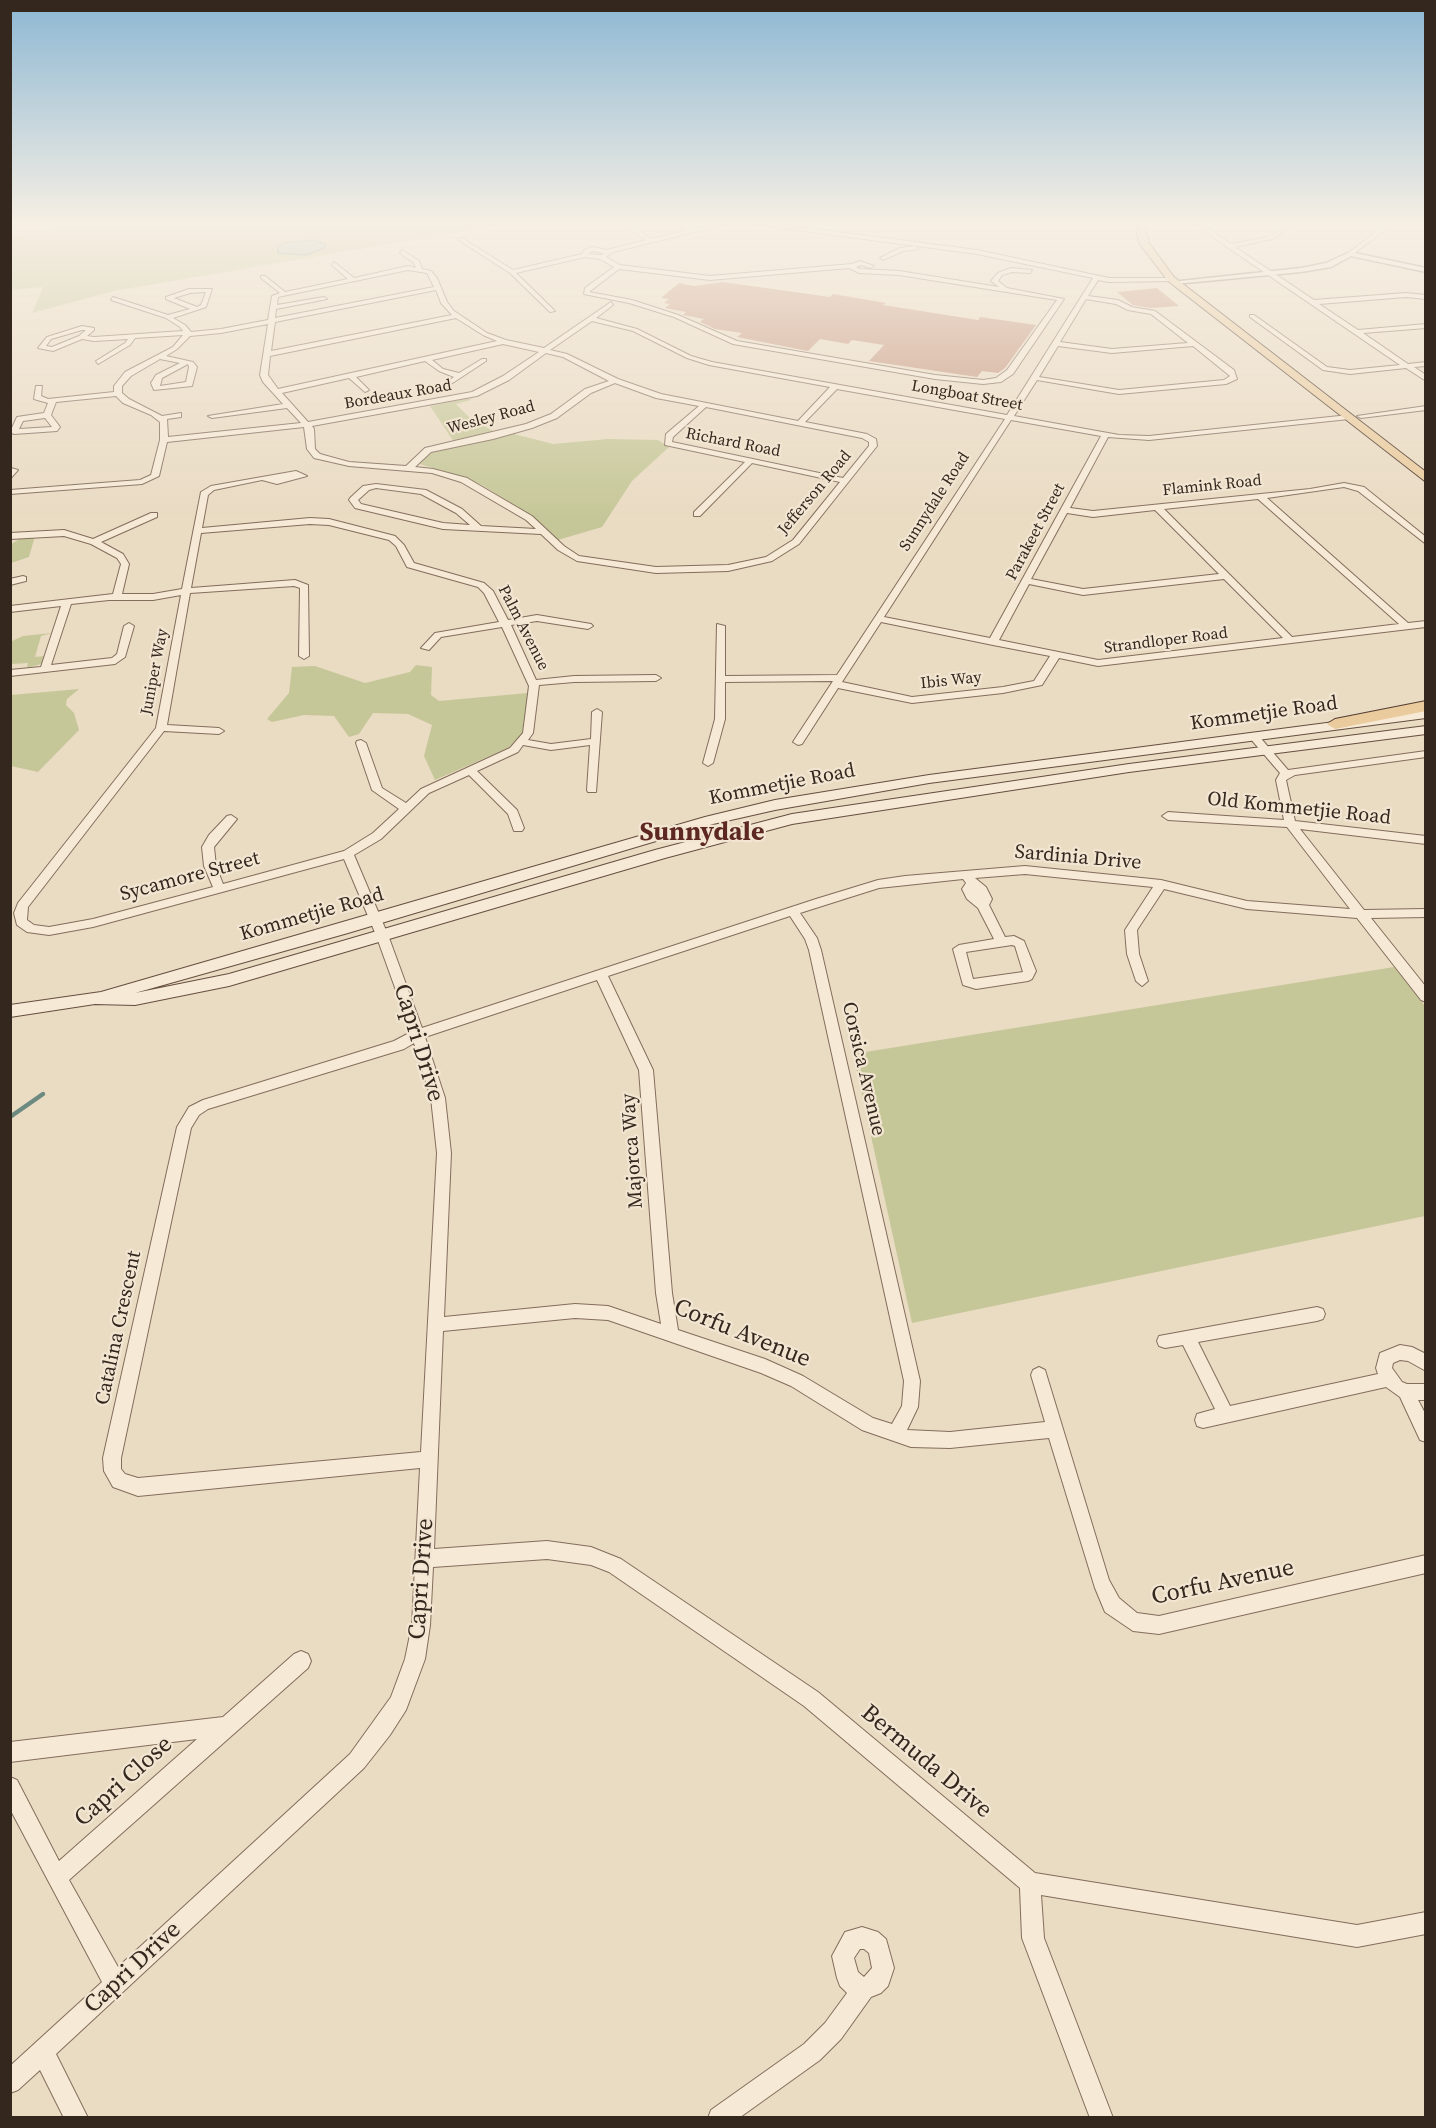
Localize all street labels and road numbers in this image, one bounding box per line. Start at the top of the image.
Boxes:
street label: Bordeaux Road [343,376,453,414]
street label: Longboat Street [910,377,1024,415]
street label: Wesley Road [445,397,537,439]
street label: Richard Road [684,424,782,462]
street label: Jefferson Road [774,447,856,539]
street label: Sunnydale Road [896,449,974,555]
street label: Flamink Road [1161,471,1263,501]
street label: Parakeet Street [1002,480,1070,584]
street label: Palm Avenue [493,582,553,674]
street label: Strandloper Road [1103,624,1229,658]
street label: Juniper Way [137,627,173,717]
street label: Ibis Way [920,668,982,694]
street label: Kommetjie Road [1189,692,1339,736]
street label: Kommetjie Road [707,759,857,811]
street label: Old Kommetjie Road [1206,787,1392,831]
street label: Sardinia Drive [1014,841,1142,875]
street label: Sycamore Street [118,847,262,907]
street label: Kommetjie Road [237,883,387,947]
street label: Capri Drive [386,981,450,1105]
street label: Corsica Avenue [836,1000,890,1138]
street label: Majorca Way [617,1093,649,1209]
street label: Catalina Crescent [91,1249,147,1407]
street label: Corfu Avenue [669,1293,815,1375]
street label: Capri Drive [403,1517,441,1641]
street label: Corfu Avenue [1149,1554,1297,1612]
street label: Bermuda Drive [855,1699,997,1825]
street label: Capri Close [69,1731,179,1833]
street label: Capri Drive [79,1916,187,2020]

